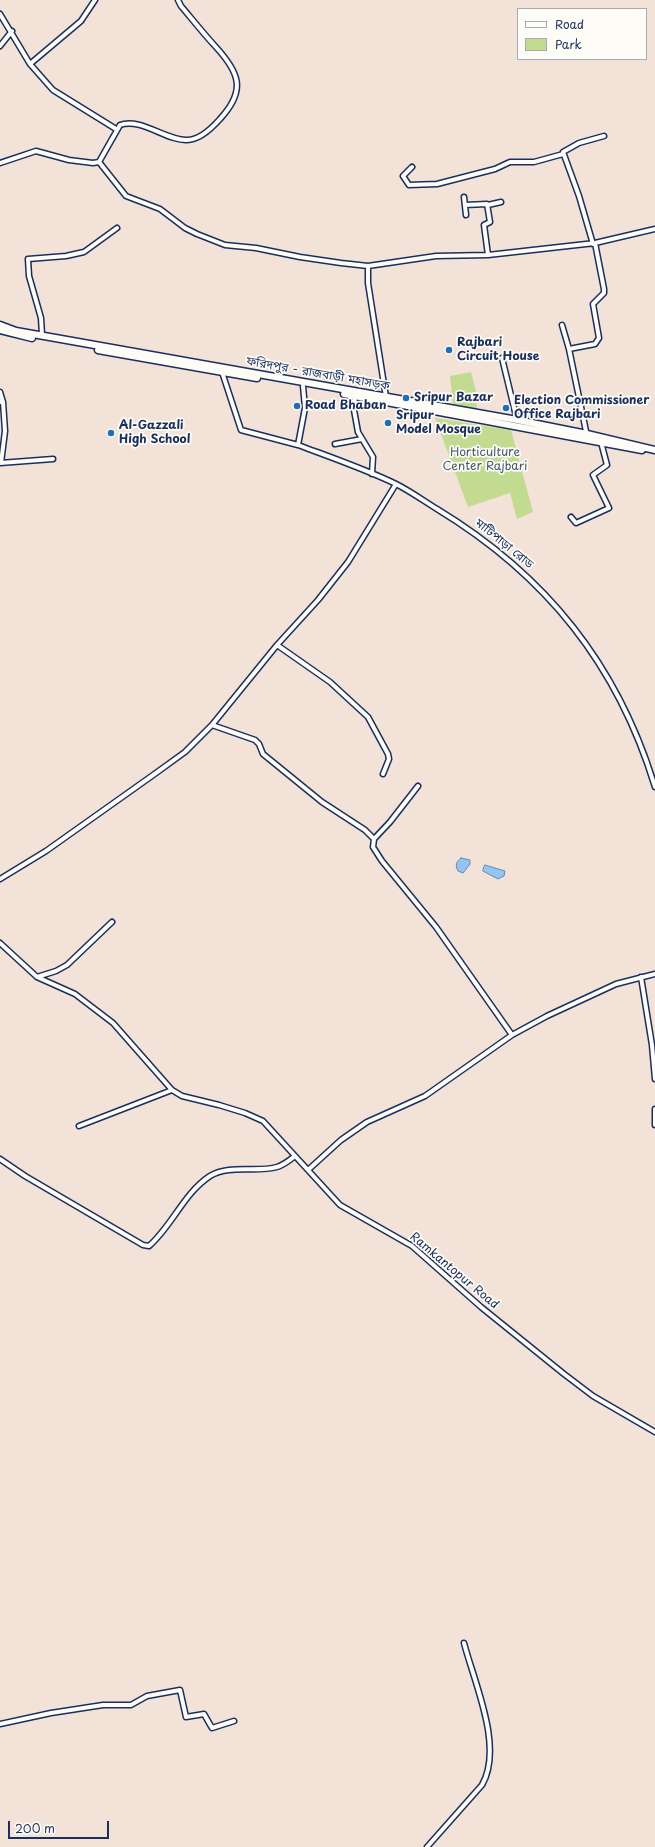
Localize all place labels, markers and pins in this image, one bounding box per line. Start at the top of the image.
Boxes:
place label: Rajbari Circuit House [457,336,539,364]
marker: Rajbari Circuit House [444,345,454,355]
place label: Sripur Bazar [414,391,493,405]
marker: Sripur Bazar [401,393,411,403]
place label: Election Commissioner Office Rajbari [514,394,649,422]
place label: Road Bhaban [305,399,387,413]
marker: Road Bhaban [292,401,302,411]
marker: Election Commissioner Office Rajbari [501,403,511,413]
place label: Sripur Model Mosque [396,409,481,437]
marker: Sripur Model Mosque [383,418,393,428]
place label: Al-Gazzali High School [119,419,190,447]
marker: Al-Gazzali High School [106,428,116,438]

